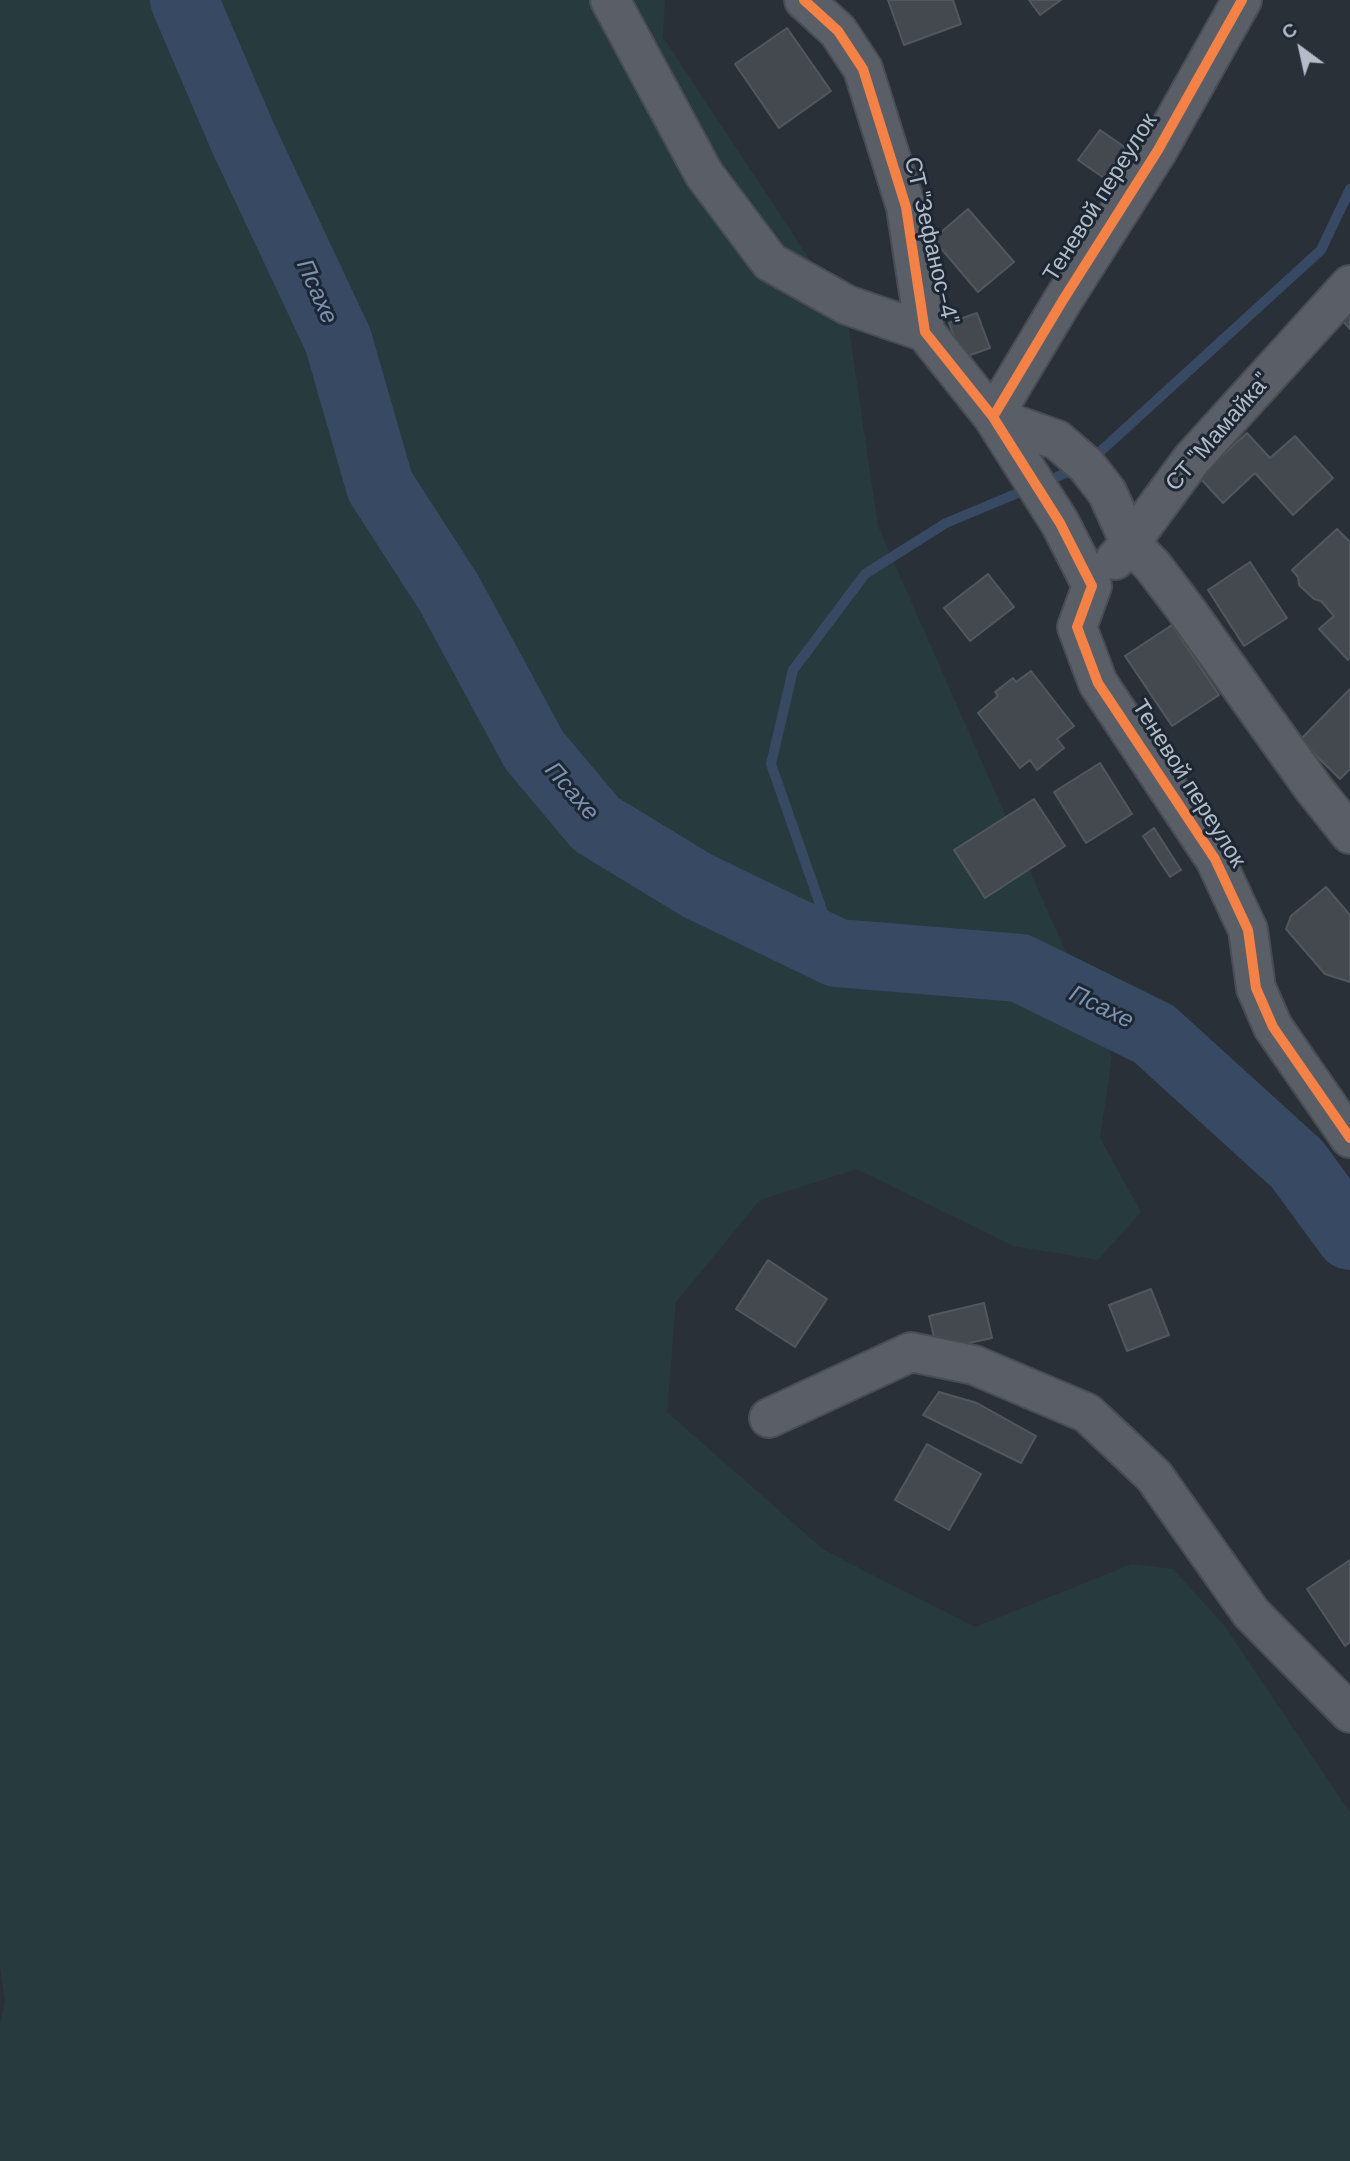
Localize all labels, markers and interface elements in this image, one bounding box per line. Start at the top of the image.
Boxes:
north arrow [1266,14,1336,84]
text: С [1277,17,1302,45]
street label: Теневой переулок [1038,109,1164,287]
street label: СТ "Зефанос-4" [897,154,963,328]
water label: Псахе [289,255,343,329]
street label: СТ "Мамайка" [1161,369,1277,497]
street label: Теневой переулок [1125,695,1251,873]
water label: Псахе [538,757,604,827]
water label: Псахе [1064,980,1138,1036]

